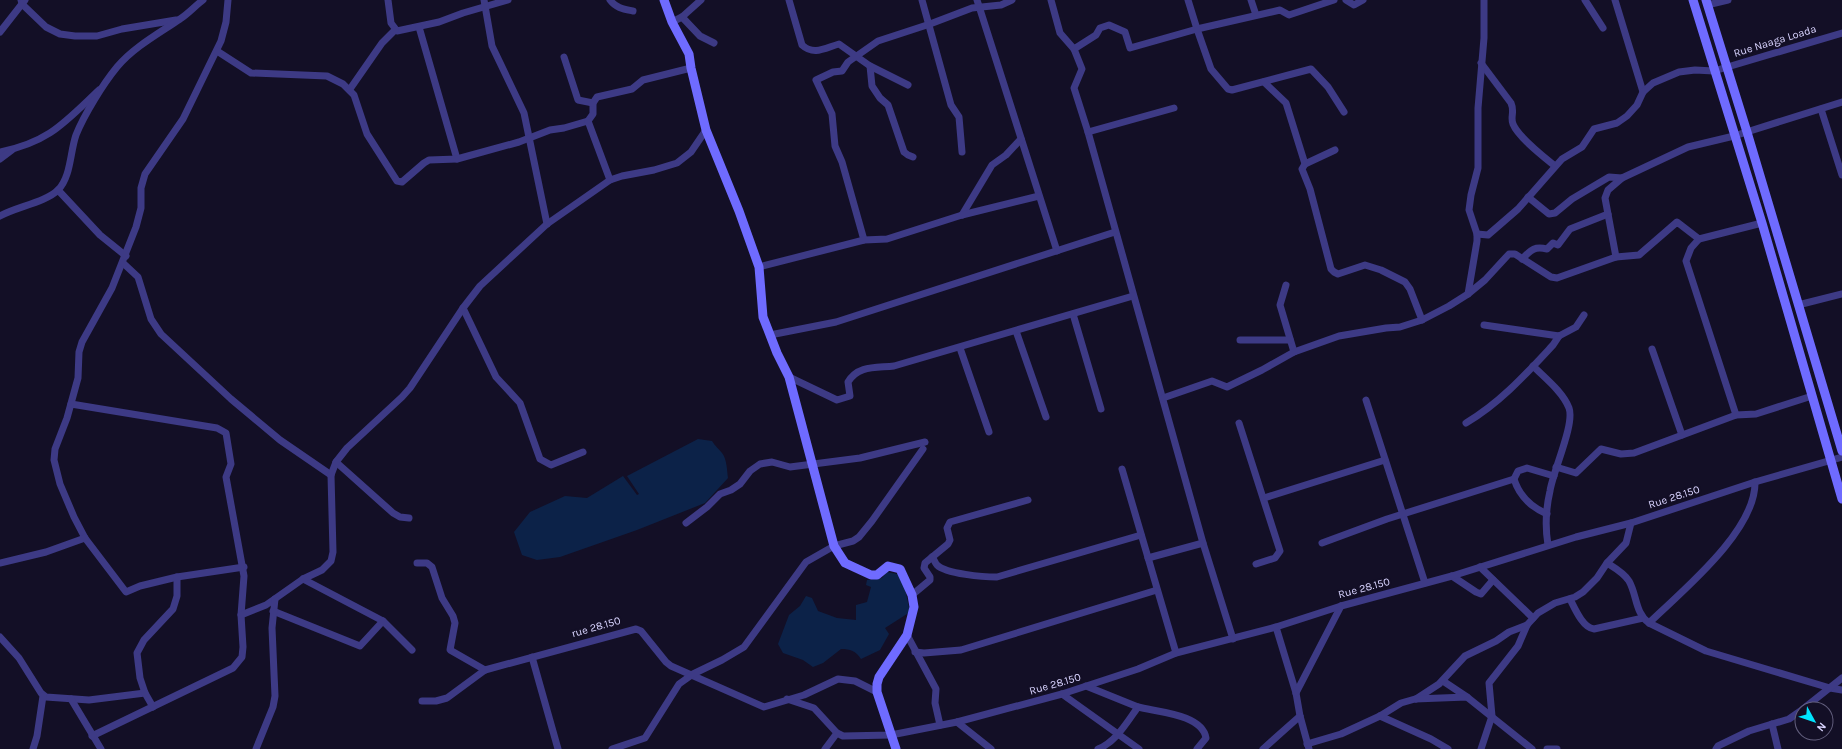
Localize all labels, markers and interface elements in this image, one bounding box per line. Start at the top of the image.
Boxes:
street label: Rue Naaga Loada [1732,22,1818,60]
street label: Rue 28.150 [1647,483,1701,511]
street label: Rue 28.150 [1337,575,1391,601]
street label: rue 28.150 [570,614,622,640]
street label: Rue 28.150 [1028,670,1082,698]
north arrow [1794,701,1834,741]
text: N [1814,720,1829,734]

